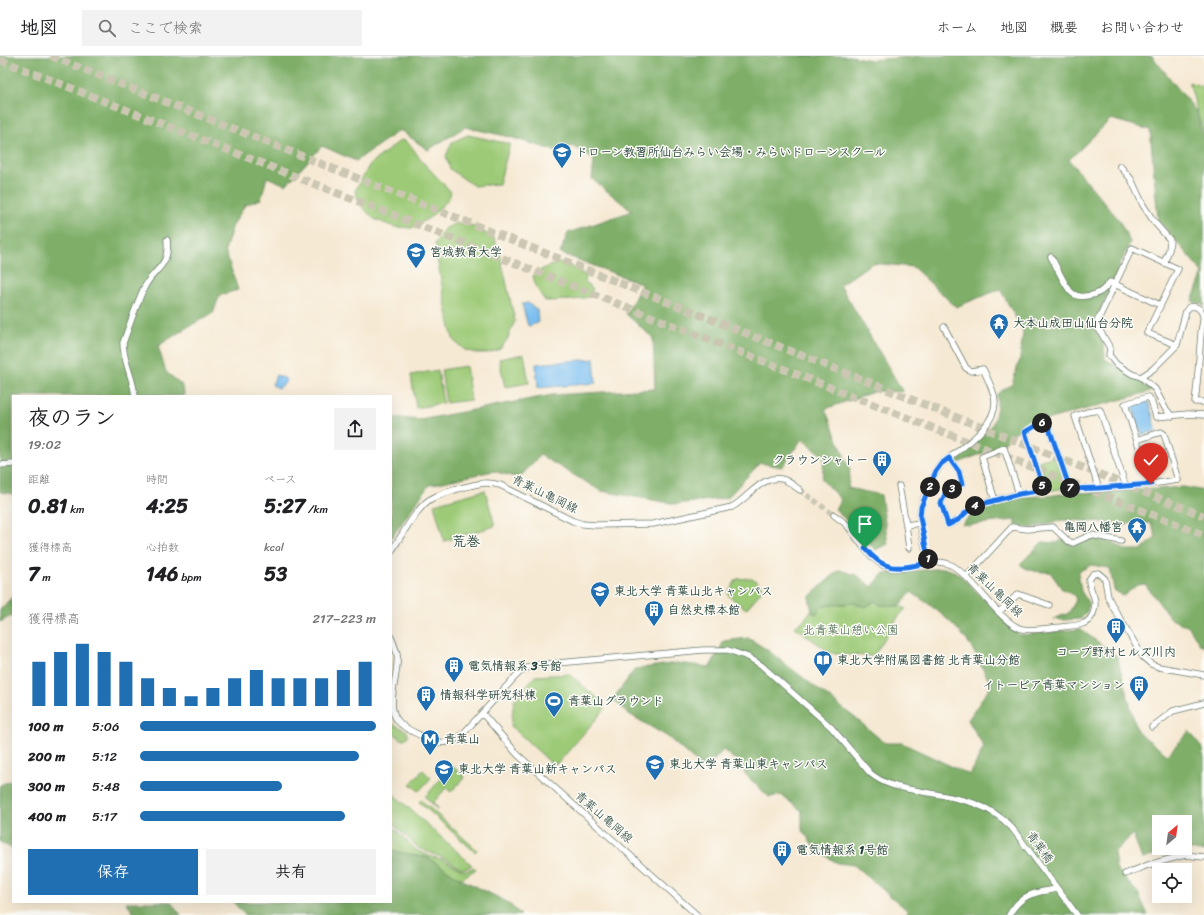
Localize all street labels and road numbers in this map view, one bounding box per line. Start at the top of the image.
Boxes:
street label: 青葉山亀岡線 [508,468,582,520]
street label: 青葉山亀岡線 [961,557,1029,623]
street label: 青葉山亀岡線 [570,785,638,849]
street label: 青葉橋 [1021,826,1059,868]

